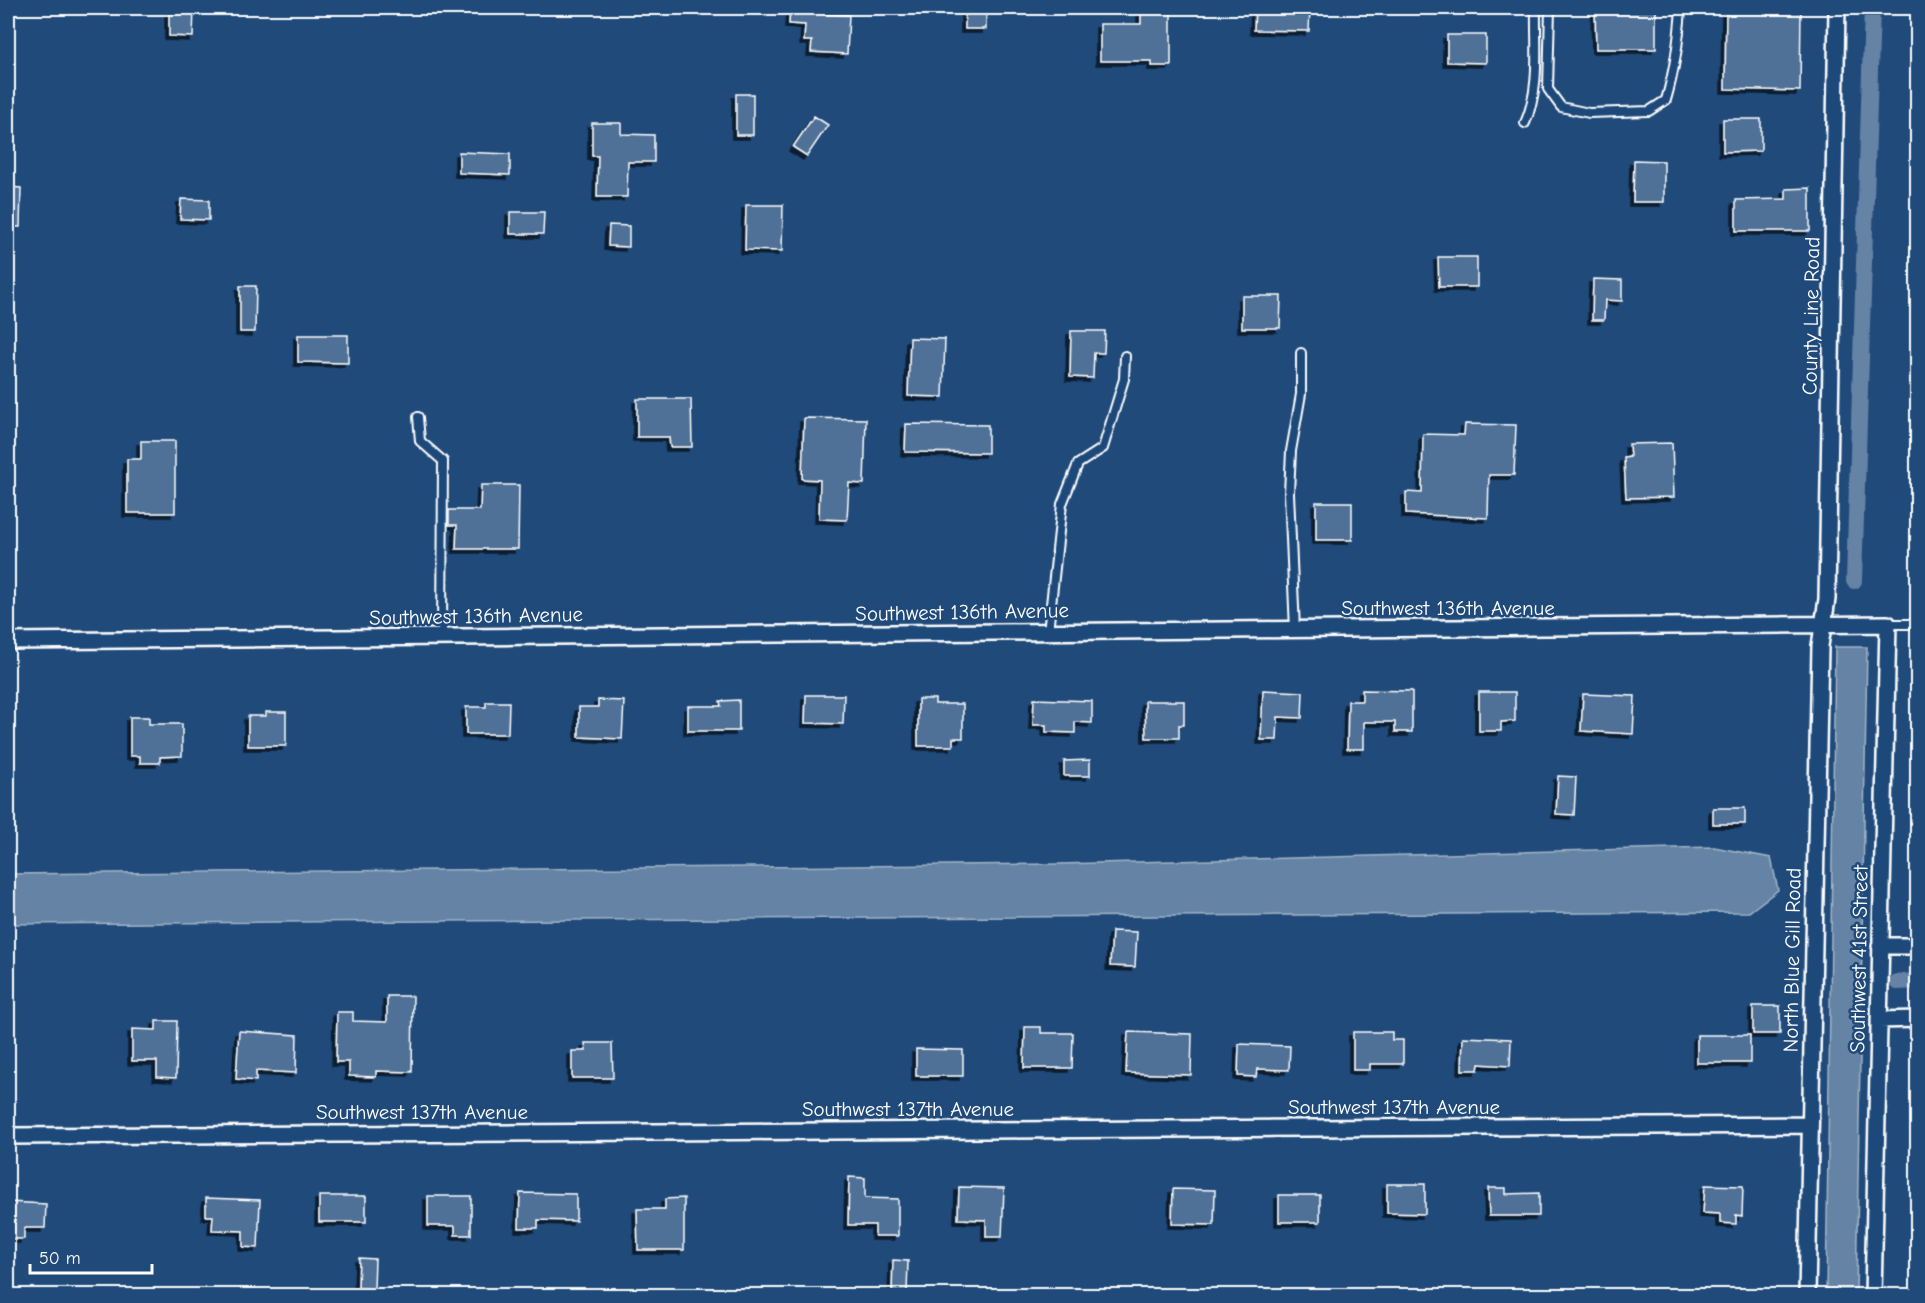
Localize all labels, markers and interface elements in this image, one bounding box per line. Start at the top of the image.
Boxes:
street label: County Line Road [1798,237,1824,395]
street label: Southwest 136th Avenue [1341,596,1555,620]
street label: Southwest 136th Avenue [855,598,1069,626]
street label: Southwest 136th Avenue [369,602,583,630]
street label: Southwest 41st Street [1845,864,1873,1053]
street label: North Blue Gill Road [1778,867,1806,1053]
street label: Southwest 137th Avenue [1288,1095,1500,1119]
street label: Southwest 137th Avenue [802,1097,1014,1121]
street label: Southwest 137th Avenue [316,1100,528,1124]
scale bar [30,1237,152,1275]
text: 50 m [39,1248,81,1269]

